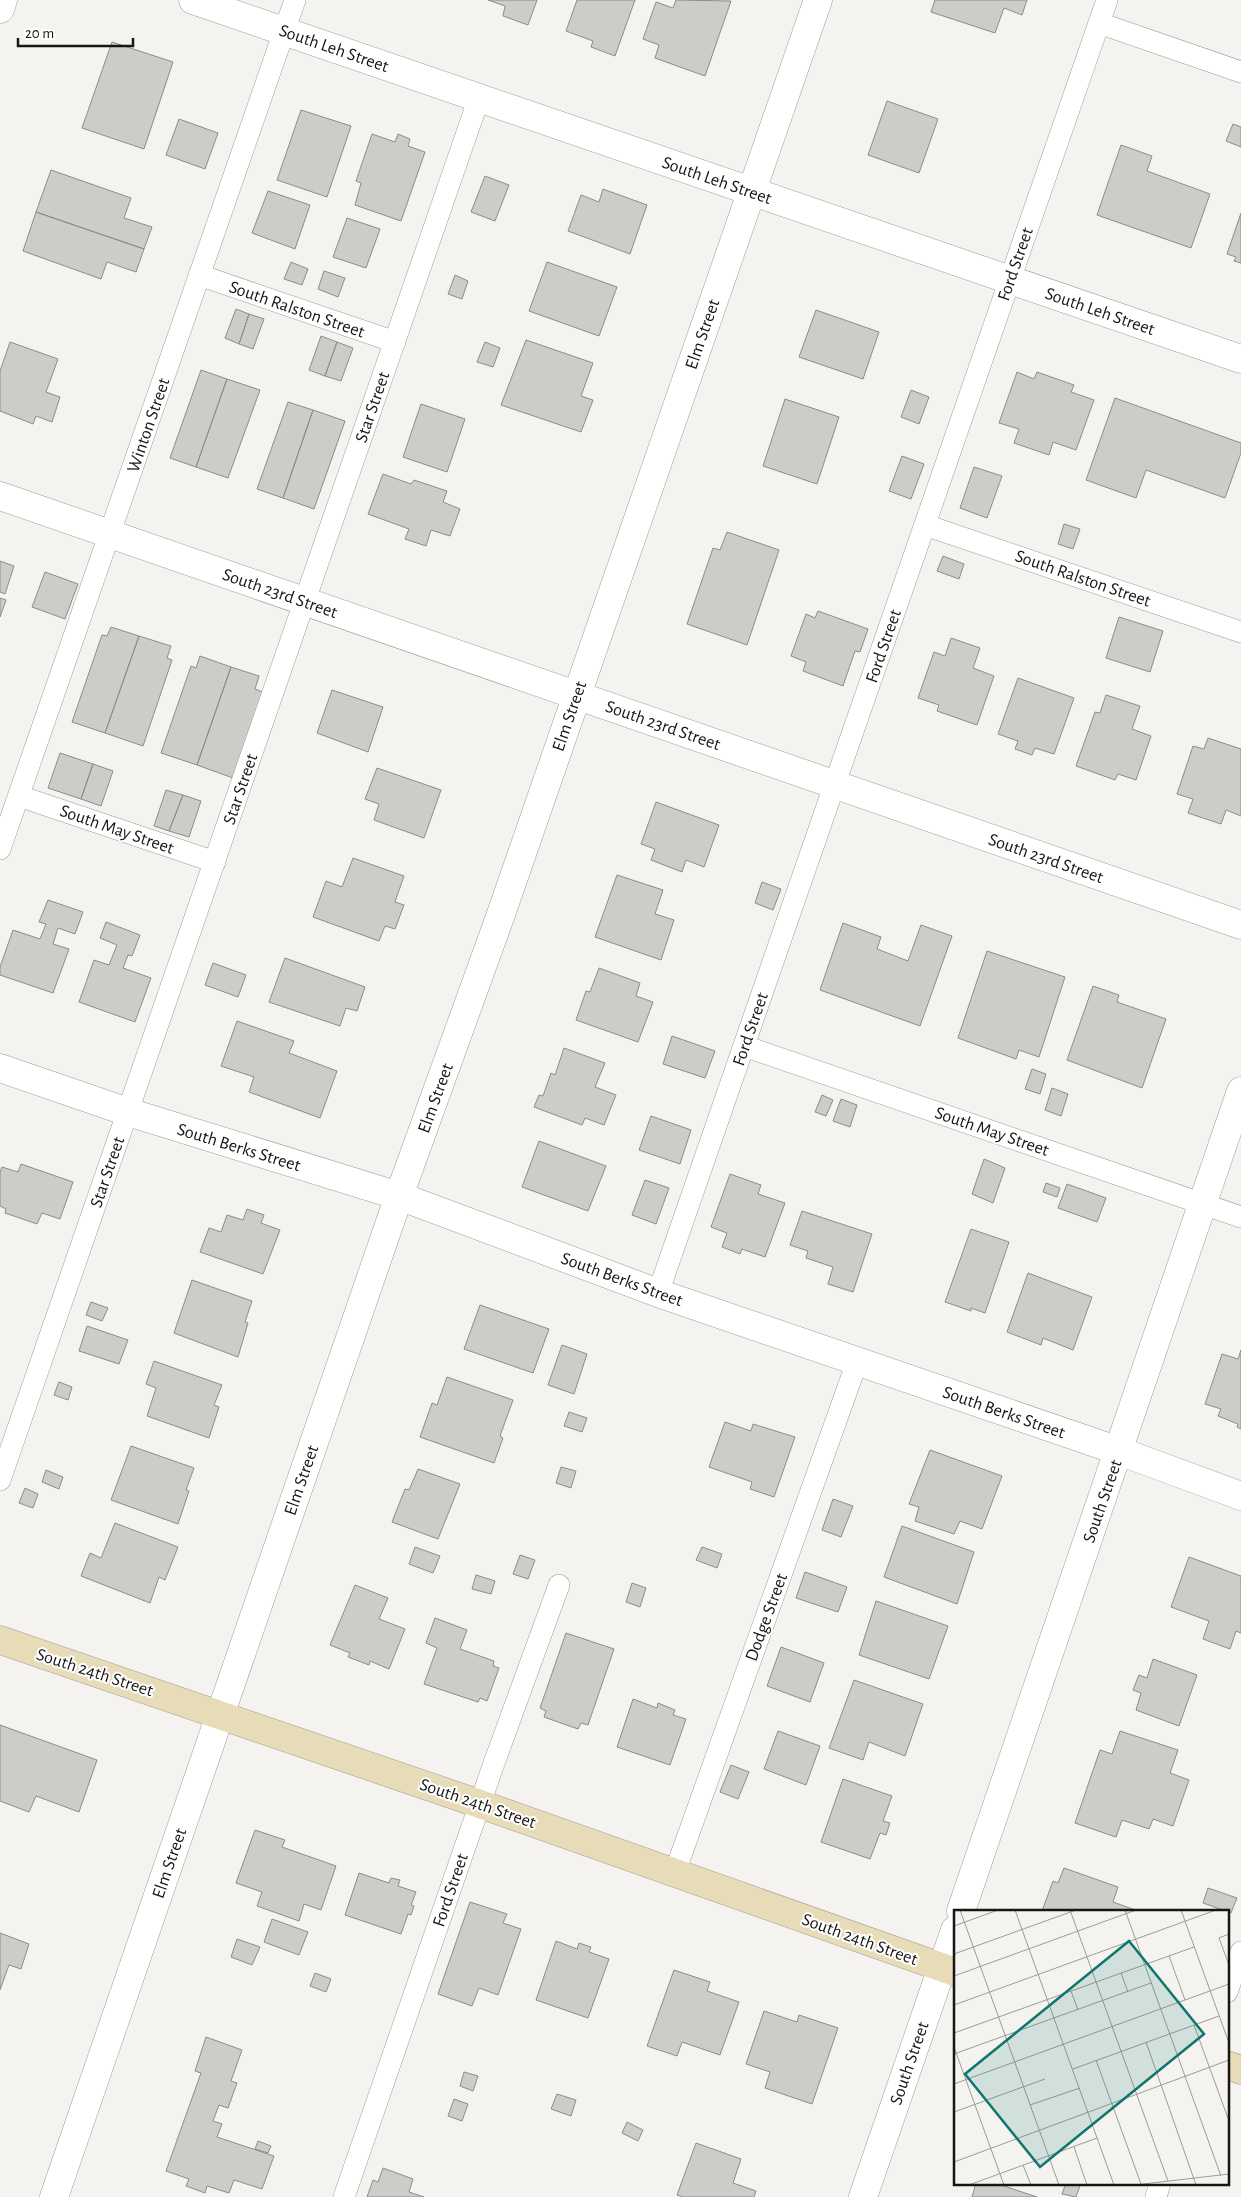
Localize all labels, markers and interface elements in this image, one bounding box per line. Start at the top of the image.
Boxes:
scale bar [18,15,132,47]
street label: South Leh Street [277,22,391,76]
text: 20 m [25,26,54,41]
street label: South Leh Street [660,154,774,208]
street label: Ford Street [995,225,1037,303]
street label: South Ralston Street [227,278,367,342]
street label: South Leh Street [1043,285,1157,339]
street label: Elm Street [683,297,723,372]
street label: Star Street [352,369,394,445]
street label: Winton Street [124,376,174,475]
street label: South Ralston Street [1013,547,1153,611]
street label: South 23rd Street [220,566,340,622]
street label: Ford Street [863,607,905,685]
street label: Elm Street [550,679,590,754]
street label: South 23rd Street [603,698,723,754]
street label: Star Street [220,751,262,827]
street label: South May Street [57,802,176,858]
street label: South 23rd Street [986,831,1106,887]
street label: Ford Street [730,990,772,1068]
street label: Elm Street [415,1061,457,1136]
street label: South May Street [932,1104,1051,1160]
street label: South Berks Street [175,1121,303,1175]
street label: Star Street [87,1134,129,1210]
street label: South Berks Street [558,1250,685,1310]
street label: South Berks Street [940,1384,1067,1442]
street label: Elm Street [282,1443,322,1518]
street label: South Street [1080,1457,1126,1545]
street label: Dodge Street [743,1571,791,1664]
street label: South 24th Street [34,1646,155,1700]
street label: South 24th Street [417,1776,538,1832]
street label: Elm Street [150,1826,190,1901]
street label: Ford Street [430,1851,472,1929]
inset map [954,1910,1228,2184]
street label: South 24th Street [799,1911,920,1969]
street label: South Street [887,2019,933,2107]

